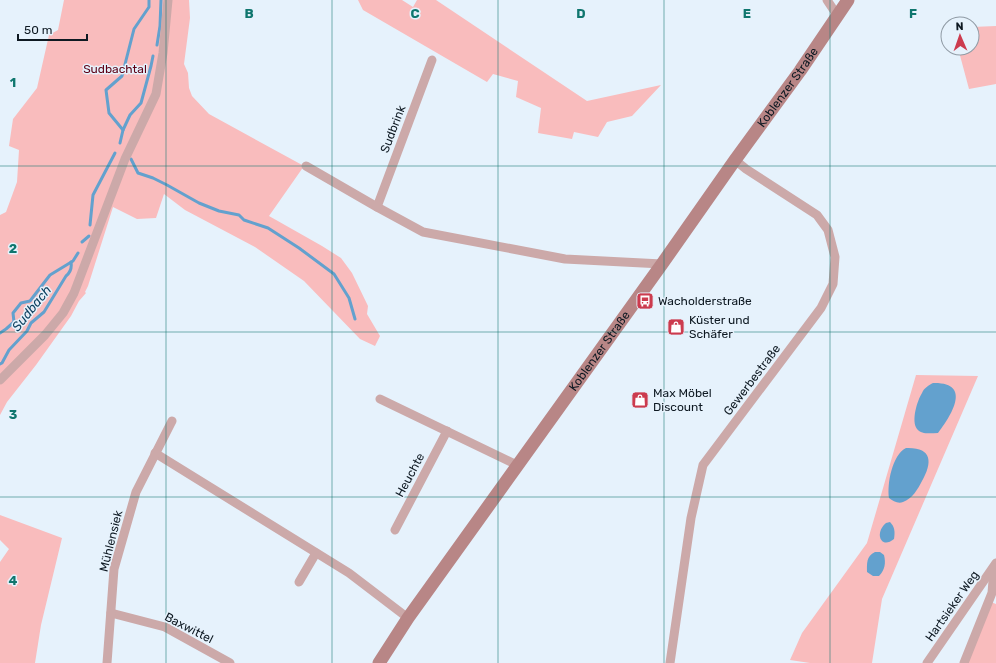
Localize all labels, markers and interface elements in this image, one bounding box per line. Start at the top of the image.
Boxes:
text: B [244,6,254,21]
text: C [410,6,420,21]
text: D [576,6,586,21]
text: E [743,6,751,21]
text: F [909,6,917,21]
scale bar [18,16,87,42]
north arrow [940,16,980,56]
text: N [955,20,964,33]
text: 50 m [24,23,52,37]
street label: Koblenzer Straße [754,45,821,130]
park label: Sudbachtal [83,62,147,76]
text: 1 [10,75,16,90]
street label: Sudbrink [378,102,409,155]
text: 2 [9,241,17,256]
water label: Sudbach [9,283,54,334]
bus stop icon: Wacholderstraße [635,291,655,311]
place label: Wacholderstraße [658,294,752,308]
street label: Koblenzer Straße [566,308,633,394]
place label: Küster und Schäfer [689,313,750,341]
shop icon: Küster und Schäfer [666,317,686,337]
street label: Gewerbestraße [721,342,783,418]
place label: Max Möbel Discount [653,386,712,414]
shop icon: Max Möbel Discount [630,390,650,410]
text: 3 [9,407,18,422]
street label: Heuchte [393,450,428,499]
street label: Mühlensiek [97,508,126,573]
street label: Hartsieker Weg [922,568,982,644]
text: 4 [9,573,18,588]
street label: Baxwittel [162,610,216,646]

